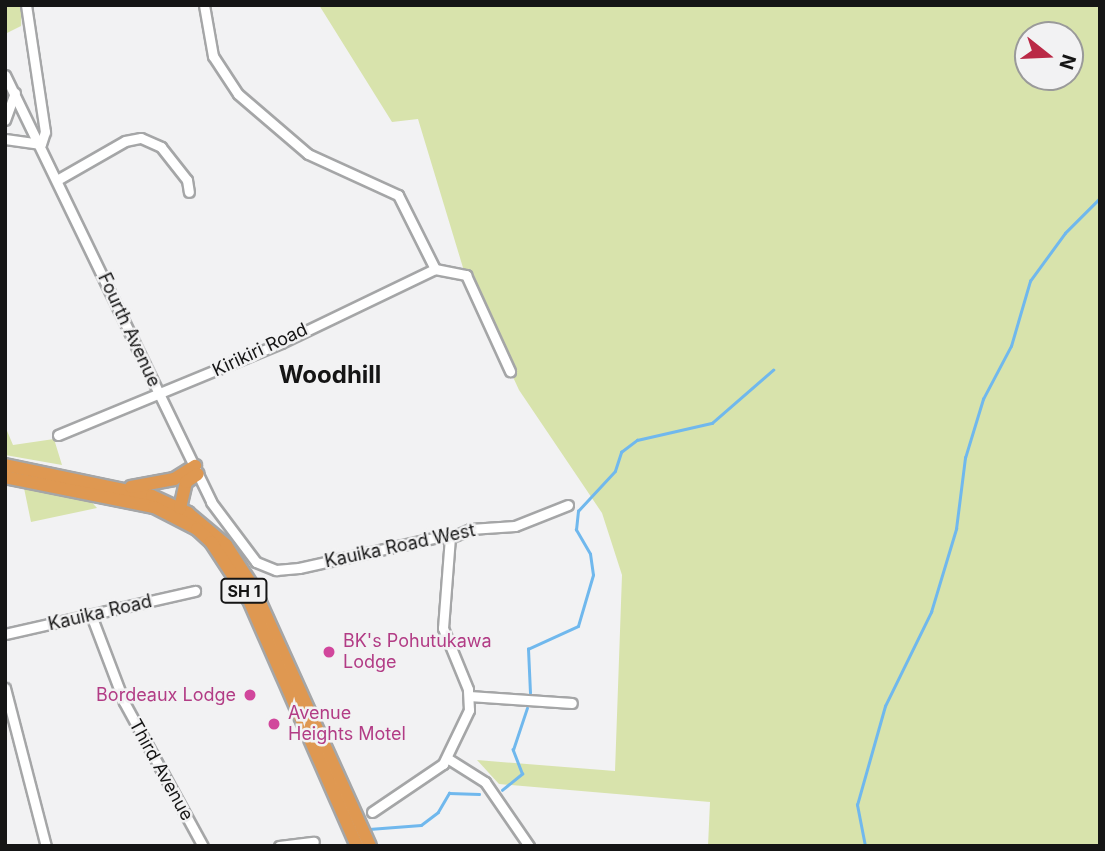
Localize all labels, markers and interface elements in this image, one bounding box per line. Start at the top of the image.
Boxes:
north arrow [1014,21,1084,91]
text: N [1054,52,1081,72]
street label: Fourth Avenue [93,270,165,390]
street label: Kirikiri Road [209,319,311,381]
district label: Woodhill [279,361,381,389]
street label: Kauika Road West [323,519,477,573]
road number: SH 1 [219,578,268,604]
street label: Kauika Road [46,591,154,635]
place label: BK's Pohutukawa Lodge [343,631,492,674]
marker: BK's Pohutukawa Lodge [321,644,337,660]
place label: Bordeaux Lodge [96,684,236,706]
marker: Bordeaux Lodge [242,687,258,703]
place label: Avenue Heights Motel [288,703,406,746]
street label: Third Avenue [124,716,198,824]
marker: Avenue Heights Motel [266,716,282,732]

